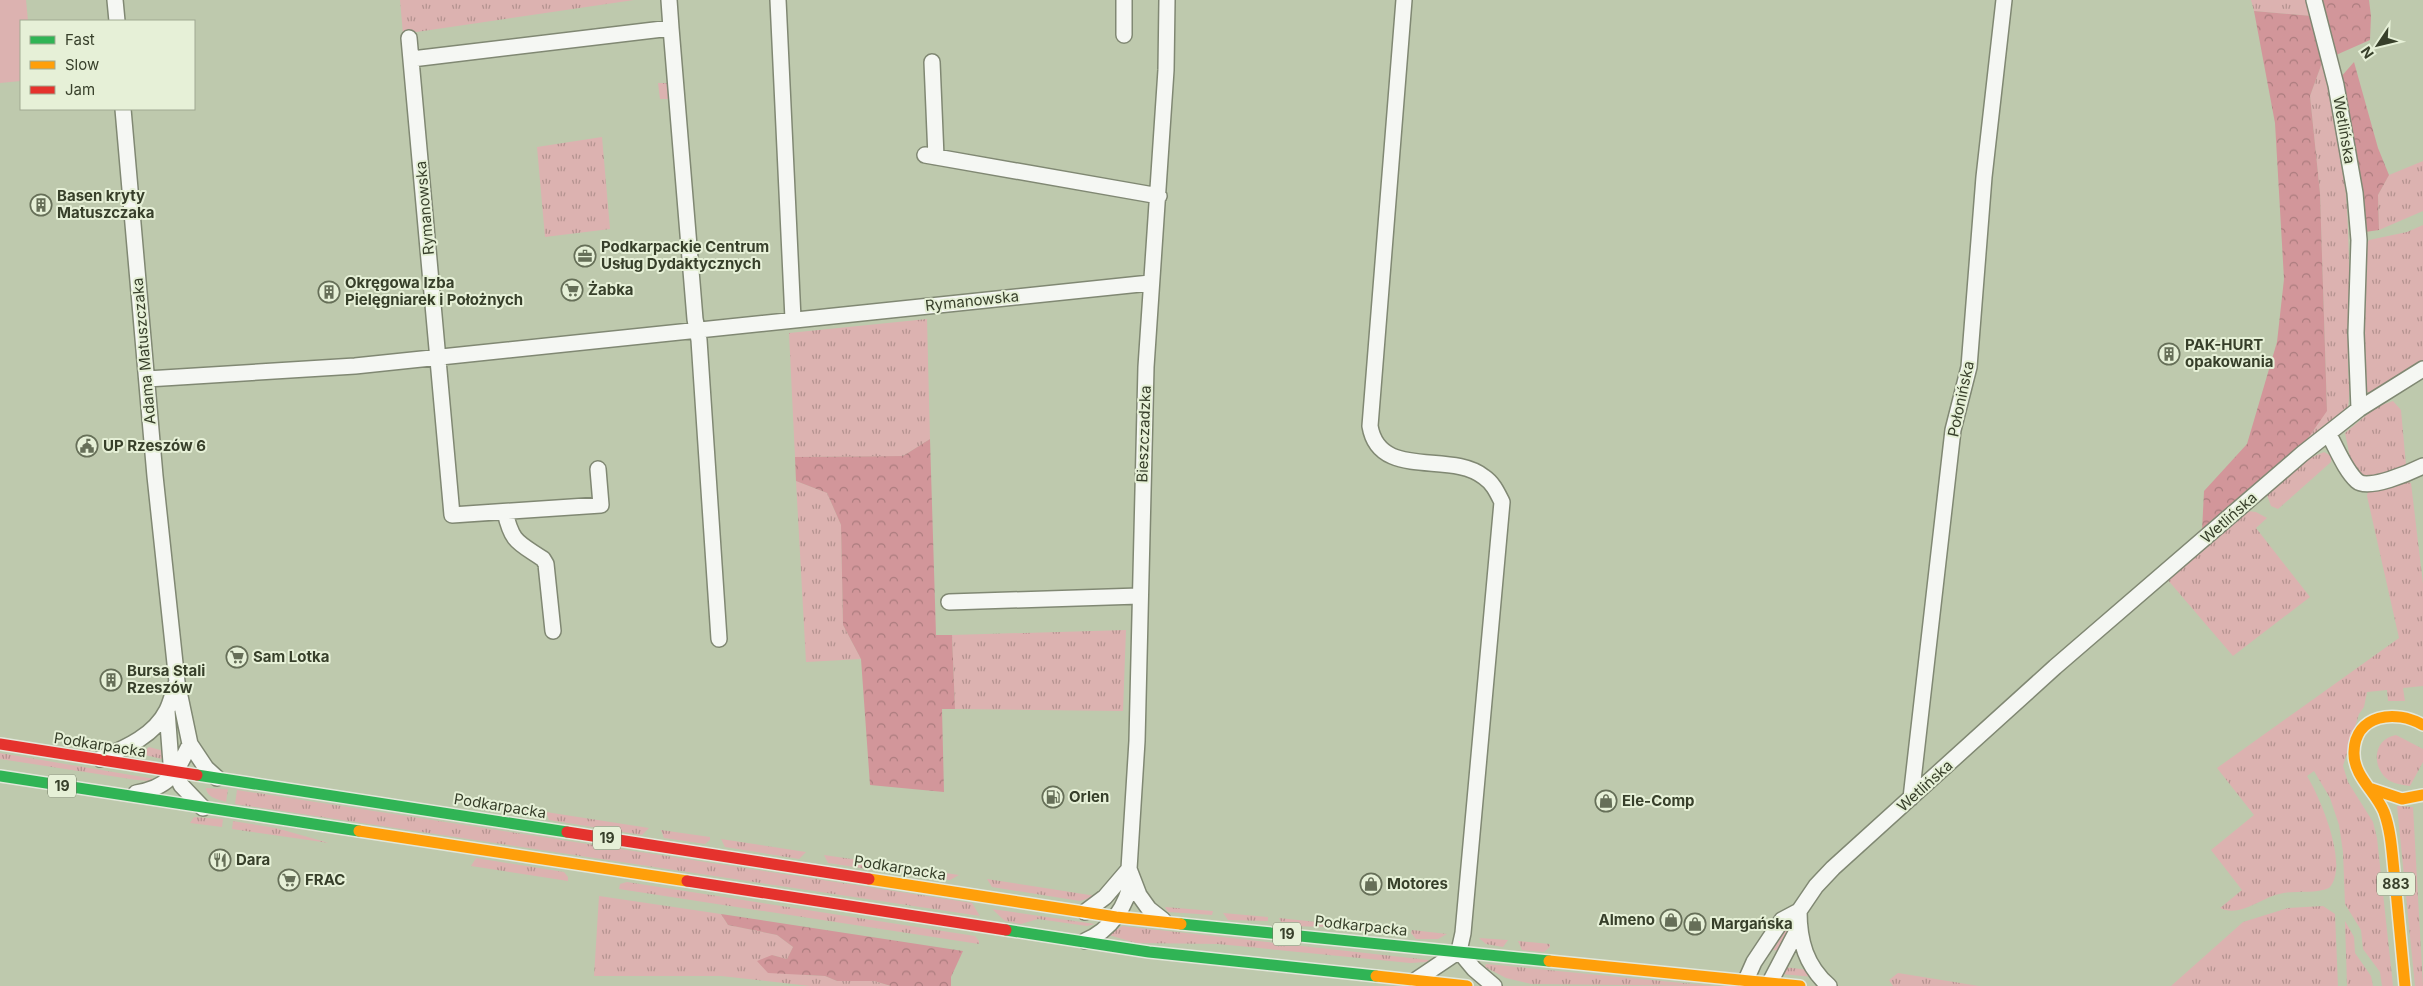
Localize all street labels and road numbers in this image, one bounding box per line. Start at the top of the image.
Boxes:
street label: Wetlińska [2329,95,2360,165]
street label: Rymanowska [411,160,438,256]
street label: Adama Matuszczaka [128,277,159,425]
street label: Rymanowska [924,286,1020,315]
street label: Połonińska [1943,359,1978,439]
street label: Bieszczadzka [1132,385,1155,483]
street label: Wetlińska [2197,488,2261,547]
street label: Podkarpacka [53,728,148,761]
street label: Wetlińska [1893,756,1956,816]
road number: 19 [48,774,76,798]
street label: Podkarpacka [453,789,548,822]
road number: 19 [593,826,621,850]
street label: Podkarpacka [853,851,948,884]
road number: 883 [2377,872,2415,896]
street label: Podkarpacka [1314,911,1408,940]
road number: 19 [1273,922,1301,946]

